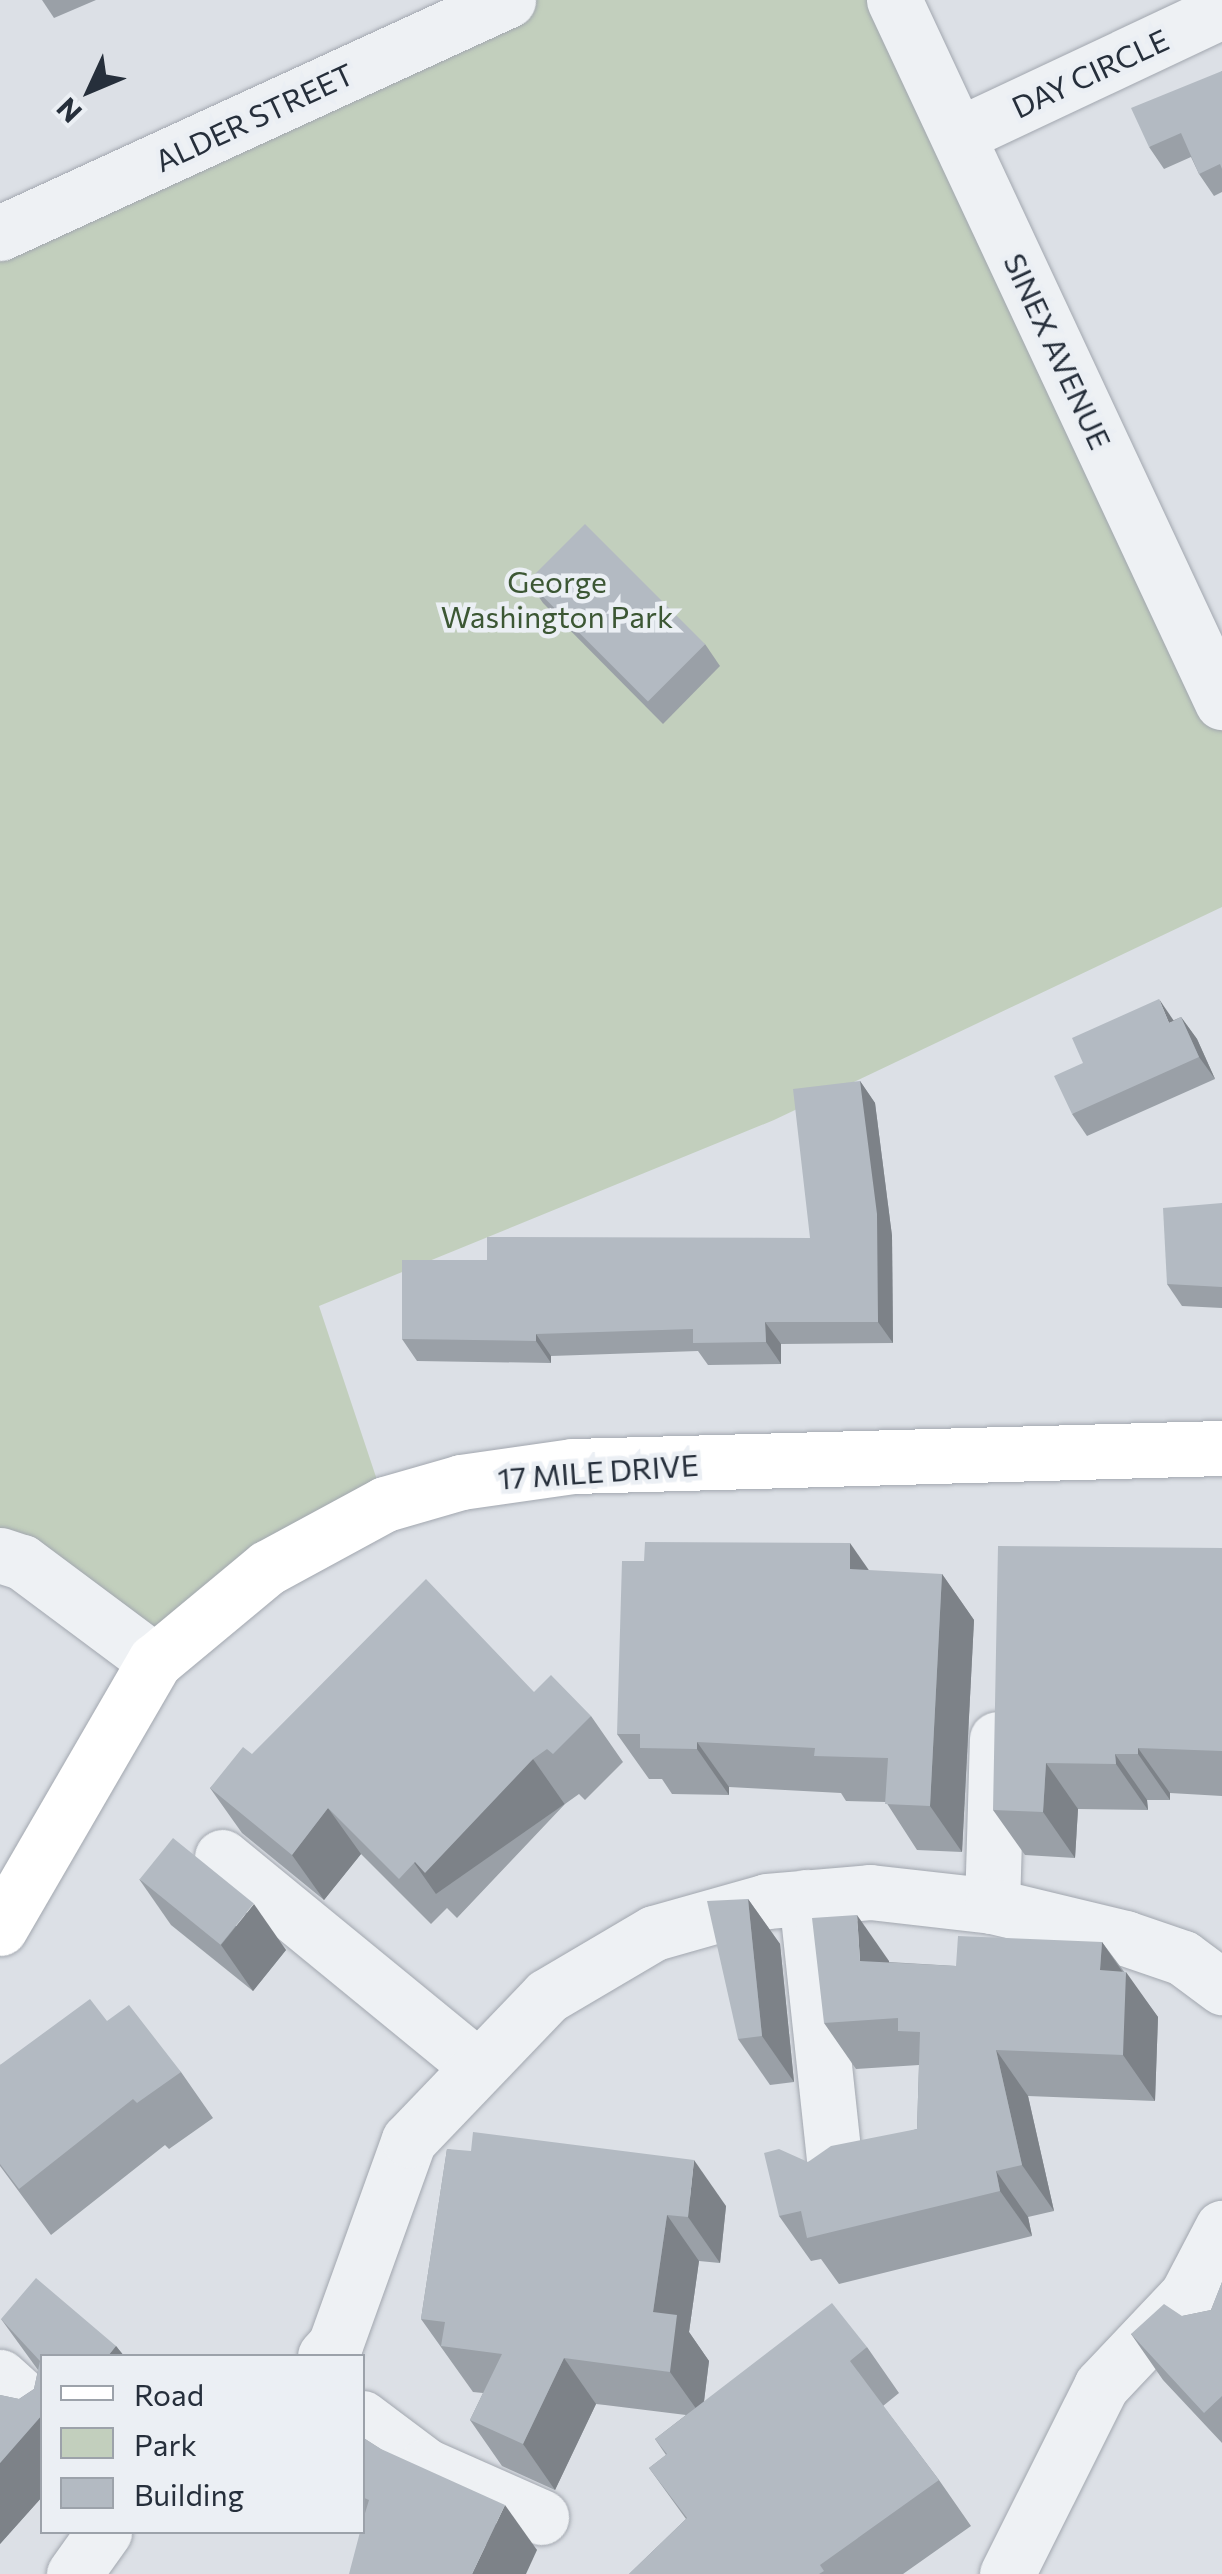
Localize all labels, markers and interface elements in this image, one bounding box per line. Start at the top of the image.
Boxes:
street label: DAY CIRCLE [1006,21,1174,125]
north arrow [40,40,140,140]
street label: ALDER STREET [149,55,359,179]
text: N [49,91,88,130]
street label: SINEX AVENUE [997,247,1119,455]
park label: George Washington Park [441,563,673,634]
street label: 17 MILE DRIVE [496,1446,700,1496]
legend [40,2354,365,2534]
text: Road [134,2375,204,2412]
text: Park [134,2425,197,2462]
text: Building [134,2475,244,2512]

